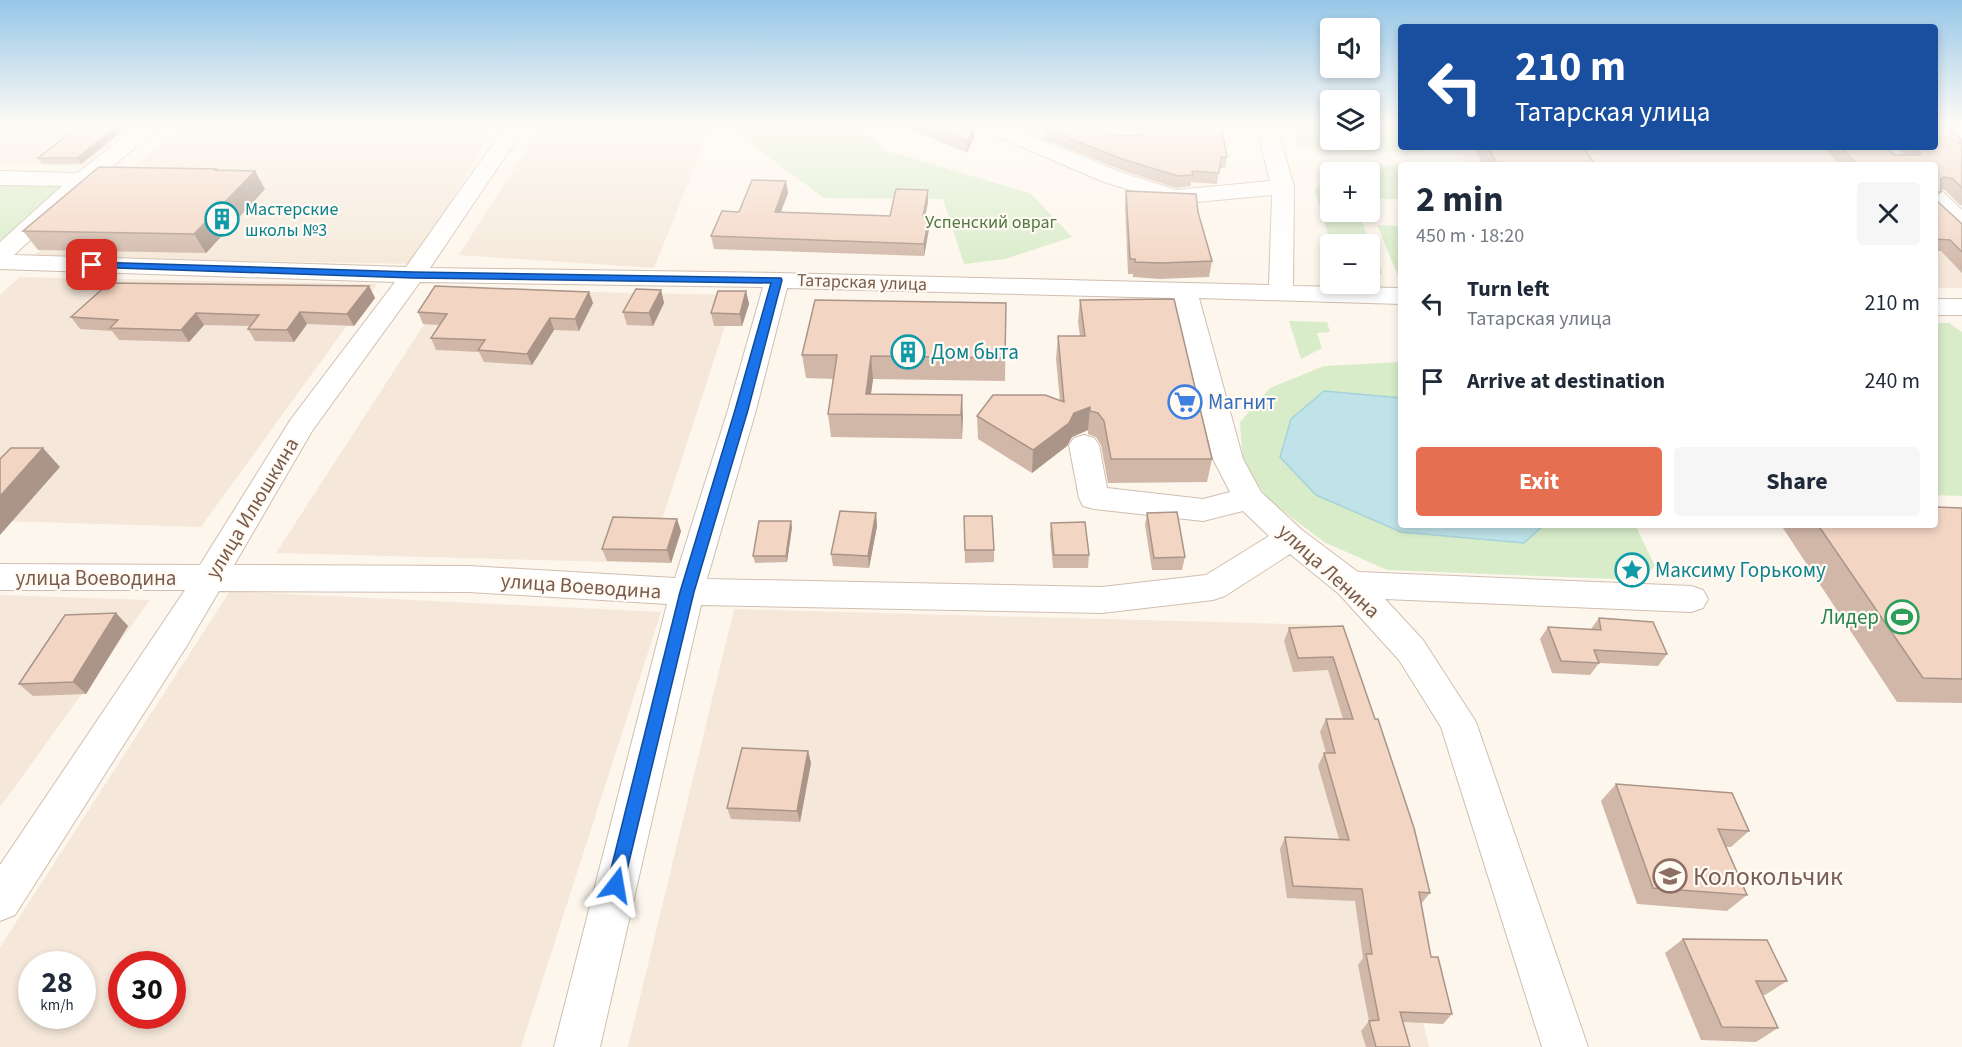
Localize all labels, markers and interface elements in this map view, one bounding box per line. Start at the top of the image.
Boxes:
map controls [1320,18,1380,294]
button: sound [1320,18,1380,78]
text: 210 m [1515,37,1626,97]
icon: left [1416,48,1494,126]
button: layers [1320,90,1380,150]
text: Татарская улица [1515,93,1710,132]
button: + [1320,162,1380,222]
text: 2 min [1416,174,1504,225]
button: close [1857,182,1920,245]
place label: Мастерские школы №3 [245,197,338,243]
building icon: Мастерские школы №3 [204,201,240,237]
park label: Успенский овраг [925,210,1057,235]
text: 450 m · 18:20 [1416,222,1524,250]
button: − [1320,234,1380,294]
pin [66,239,117,290]
icon: arrive [75,248,108,281]
street label: Татарская улица [796,268,927,297]
text: Turn left [1467,273,1549,305]
icon: left [1416,287,1449,320]
text: 210 m [1865,287,1920,319]
text: Татарская улица [1467,305,1612,333]
building icon: Дом быта [890,334,926,370]
place label: Дом быта [931,337,1019,367]
icon: arrive [1416,365,1449,398]
text: Arrive at destination [1467,365,1665,397]
text: 240 m [1865,365,1920,397]
supermarket icon: Магнит [1167,384,1203,420]
place label: Магнит [1208,387,1276,417]
street label: улица Илюшкина [198,432,306,584]
button: Exit [1416,447,1662,516]
button: Share [1674,447,1920,516]
street label: улица Ленина [1271,517,1387,625]
place icon: Максиму Горькому [1614,552,1650,588]
place label: Максиму Горькому [1655,555,1826,585]
street label: улица Воеводина [16,563,176,593]
street label: улица Воеводина [500,565,662,607]
sports icon: Лидер [1884,599,1920,635]
place label: Лидер [1821,602,1879,632]
position arrow [584,853,648,917]
school or university icon: Колокольчик [1652,858,1688,894]
place label: Колокольчик [1693,858,1843,895]
speed limit sign: 30 [108,951,186,1029]
text: 28 [41,961,73,1004]
text: km/h [40,995,74,1016]

